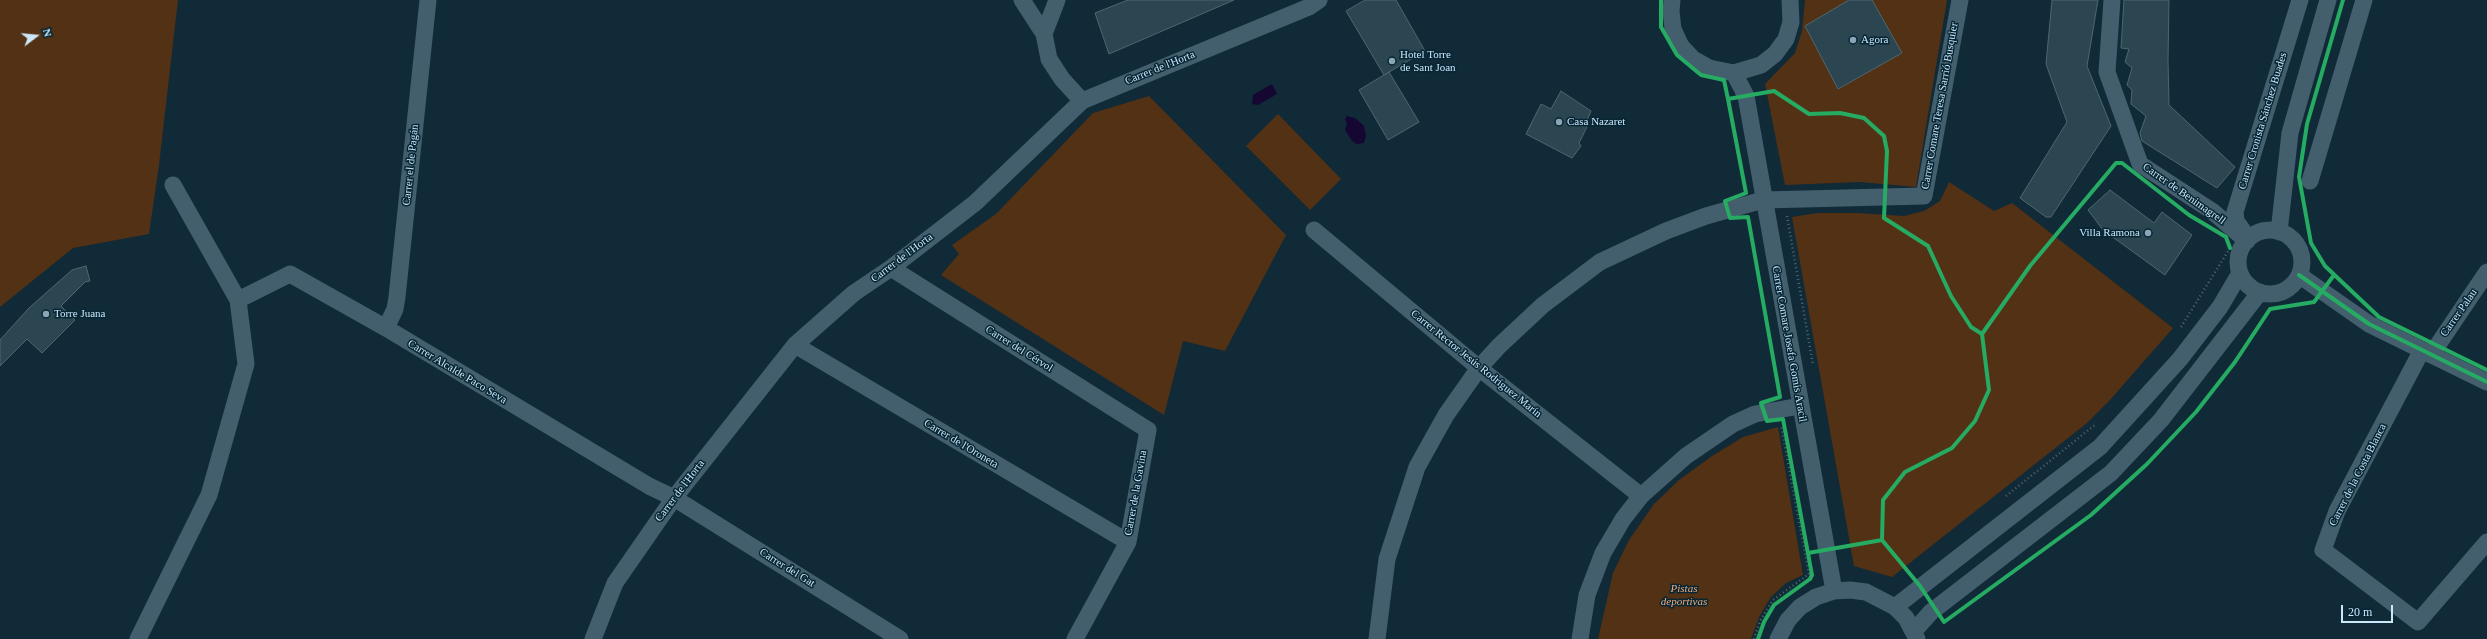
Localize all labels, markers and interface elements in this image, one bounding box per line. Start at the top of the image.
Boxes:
north arrow [16,16,56,56]
street label: Carrer Comare Teresa Sarrió Busquier [1919,22,1961,190]
text: N [41,27,54,38]
place label: Agora [1861,33,1888,47]
marker: Agora [1848,35,1858,45]
street label: Carrer de l'Horta [1123,48,1197,88]
place label: Hotel Torre de Sant Joan [1400,48,1456,74]
street label: Carrer Cronista Sánchez Buades [2236,51,2290,191]
marker: Hotel Torre de Sant Joan [1387,56,1397,66]
place label: Casa Nazaret [1567,115,1625,129]
marker: Casa Nazaret [1554,117,1564,127]
street label: Carrer el de Pagán [400,124,422,206]
street label: Carrer de Benimagrell [2140,160,2228,228]
place label: Villa Ramona [2079,226,2140,240]
marker: Villa Ramona [2143,228,2153,238]
street label: Carrer de l'Horta [868,230,936,286]
street label: Carrer Comare Josefa Gomis Aracil [1769,265,1809,423]
street label: Carrer Palau [2438,287,2480,339]
place label: Torre Juana [54,307,105,321]
street label: Carrer Rector Jesús Rodríguez Marín [1408,307,1544,421]
marker: Torre Juana [41,309,51,319]
street label: Carrer del Cérvol [983,323,1055,375]
street label: Carrer Alcalde Paco Seva [405,337,509,407]
street label: Carrer de l'Oroneta [921,417,1001,471]
street label: Carrer de la Costa Blanca [2326,422,2390,528]
street label: Carrer de la Gavina [1122,449,1150,537]
street label: Carrer de l'Horta [652,457,708,525]
street label: Carrer del Gat [757,546,817,590]
park label: Pistas deportivas [1661,582,1707,608]
scale bar [2343,597,2395,623]
text: 20 m [2348,605,2372,619]

